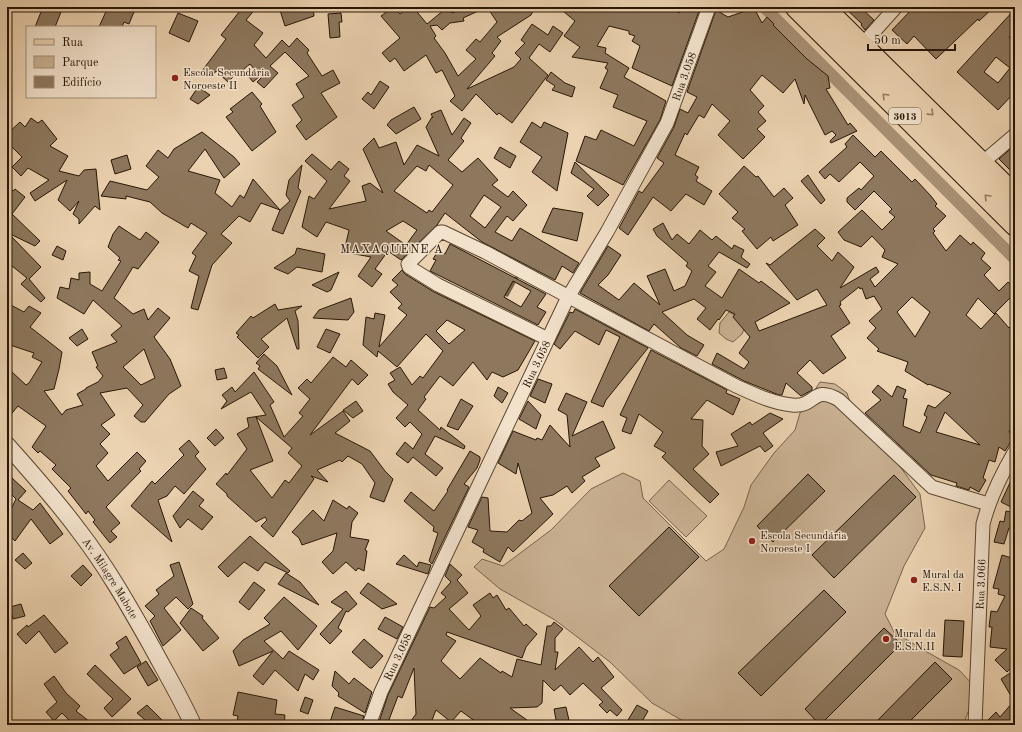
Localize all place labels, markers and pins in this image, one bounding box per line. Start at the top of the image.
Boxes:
place label: Escola Secundária Noroeste II [183,68,270,92]
marker: Escola Secundária Noroeste II [170,73,180,83]
place label: Escola Secundária Noroeste I [760,531,847,555]
marker: Escola Secundária Noroeste I [747,536,757,546]
place label: Mural da E.S.N. I [922,570,965,594]
marker: Mural da E.S.N. I [909,575,919,585]
place label: Mural da E.S.N.II [894,629,937,653]
marker: Mural da E.S.N.II [881,634,891,644]

